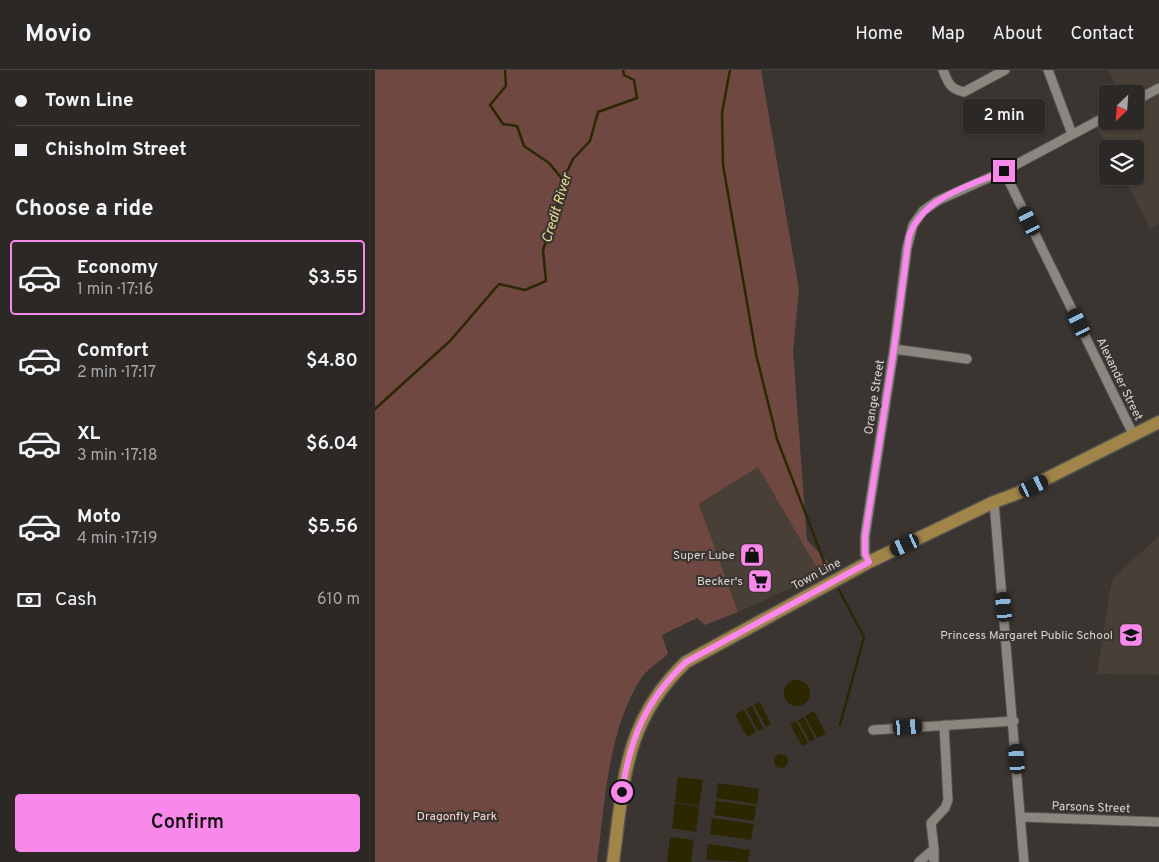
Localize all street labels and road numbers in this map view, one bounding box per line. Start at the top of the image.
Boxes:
street label: Alexander Street [1092,335,1146,424]
street label: Orange Street [861,359,889,436]
street label: Town Line [789,555,844,595]
street label: Parsons Street [1051,799,1131,817]

